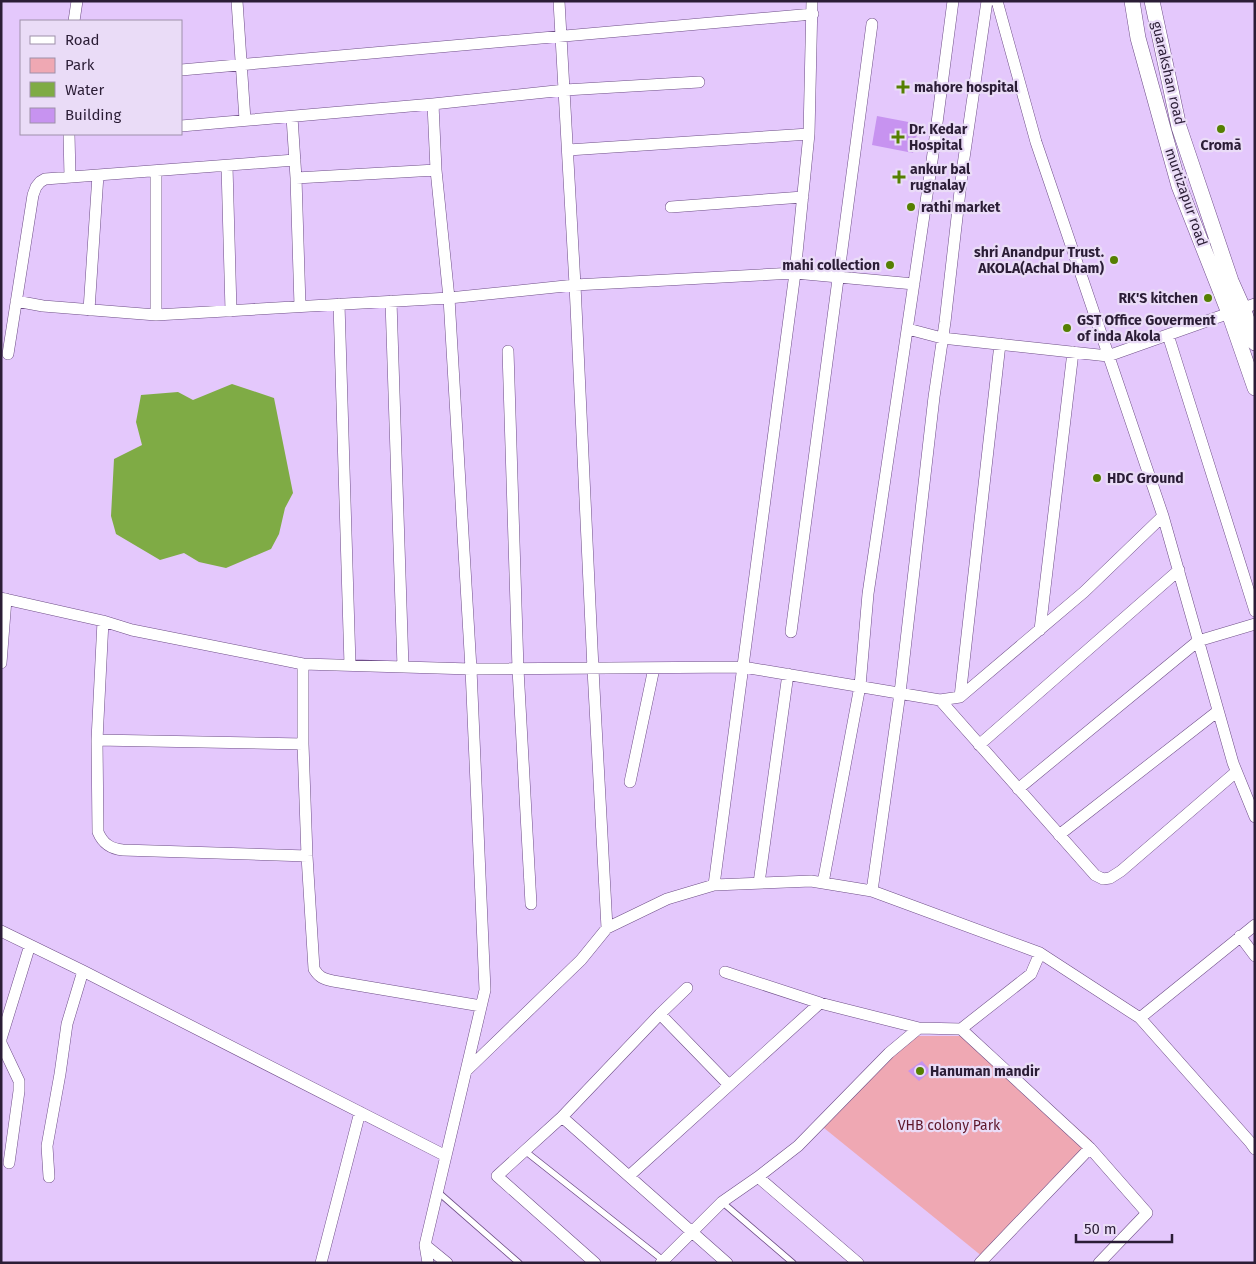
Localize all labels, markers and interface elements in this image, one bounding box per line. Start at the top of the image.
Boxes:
legend [20,20,182,135]
street label: guarakshan road [1148,20,1188,126]
text: Road [65,31,100,49]
text: Park [65,56,95,74]
place label: mahore hospital [914,79,1019,96]
marker: mahore hospital [896,80,910,94]
text: Water [65,81,104,99]
text: Building [65,106,121,124]
place label: Dr. Kedar Hospital [909,121,968,154]
marker: Cromā [1215,123,1227,135]
marker: Dr. Kedar Hospital [891,130,905,144]
place label: Cromā [1201,137,1242,154]
street label: murtizapur road [1161,146,1211,248]
place label: ankur bal rugnalay [910,161,971,194]
marker: ankur bal rugnalay [892,170,906,184]
place label: rathi market [921,199,1001,216]
marker: rathi market [905,201,917,213]
place label: shri Anandpur Trust. AKOLA(Achal Dham) [974,244,1104,277]
marker: shri Anandpur Trust. AKOLA(Achal Dham) [1108,254,1120,266]
place label: mahi collection [782,257,880,274]
marker: mahi collection [884,259,896,271]
place label: RK'S kitchen [1118,290,1198,307]
marker: RK'S kitchen [1202,292,1214,304]
place label: GST Office Goverment of inda Akola [1077,312,1216,345]
marker: GST Office Goverment of inda Akola [1061,322,1073,334]
place label: HDC Ground [1107,470,1184,487]
marker: HDC Ground [1091,472,1103,484]
place label: Hanuman mandir [930,1063,1040,1080]
marker: Hanuman mandir [914,1065,926,1077]
park label: VHB colony Park [898,1117,1001,1134]
scale bar [1076,1212,1172,1244]
text: 50 m [1084,1220,1117,1238]

